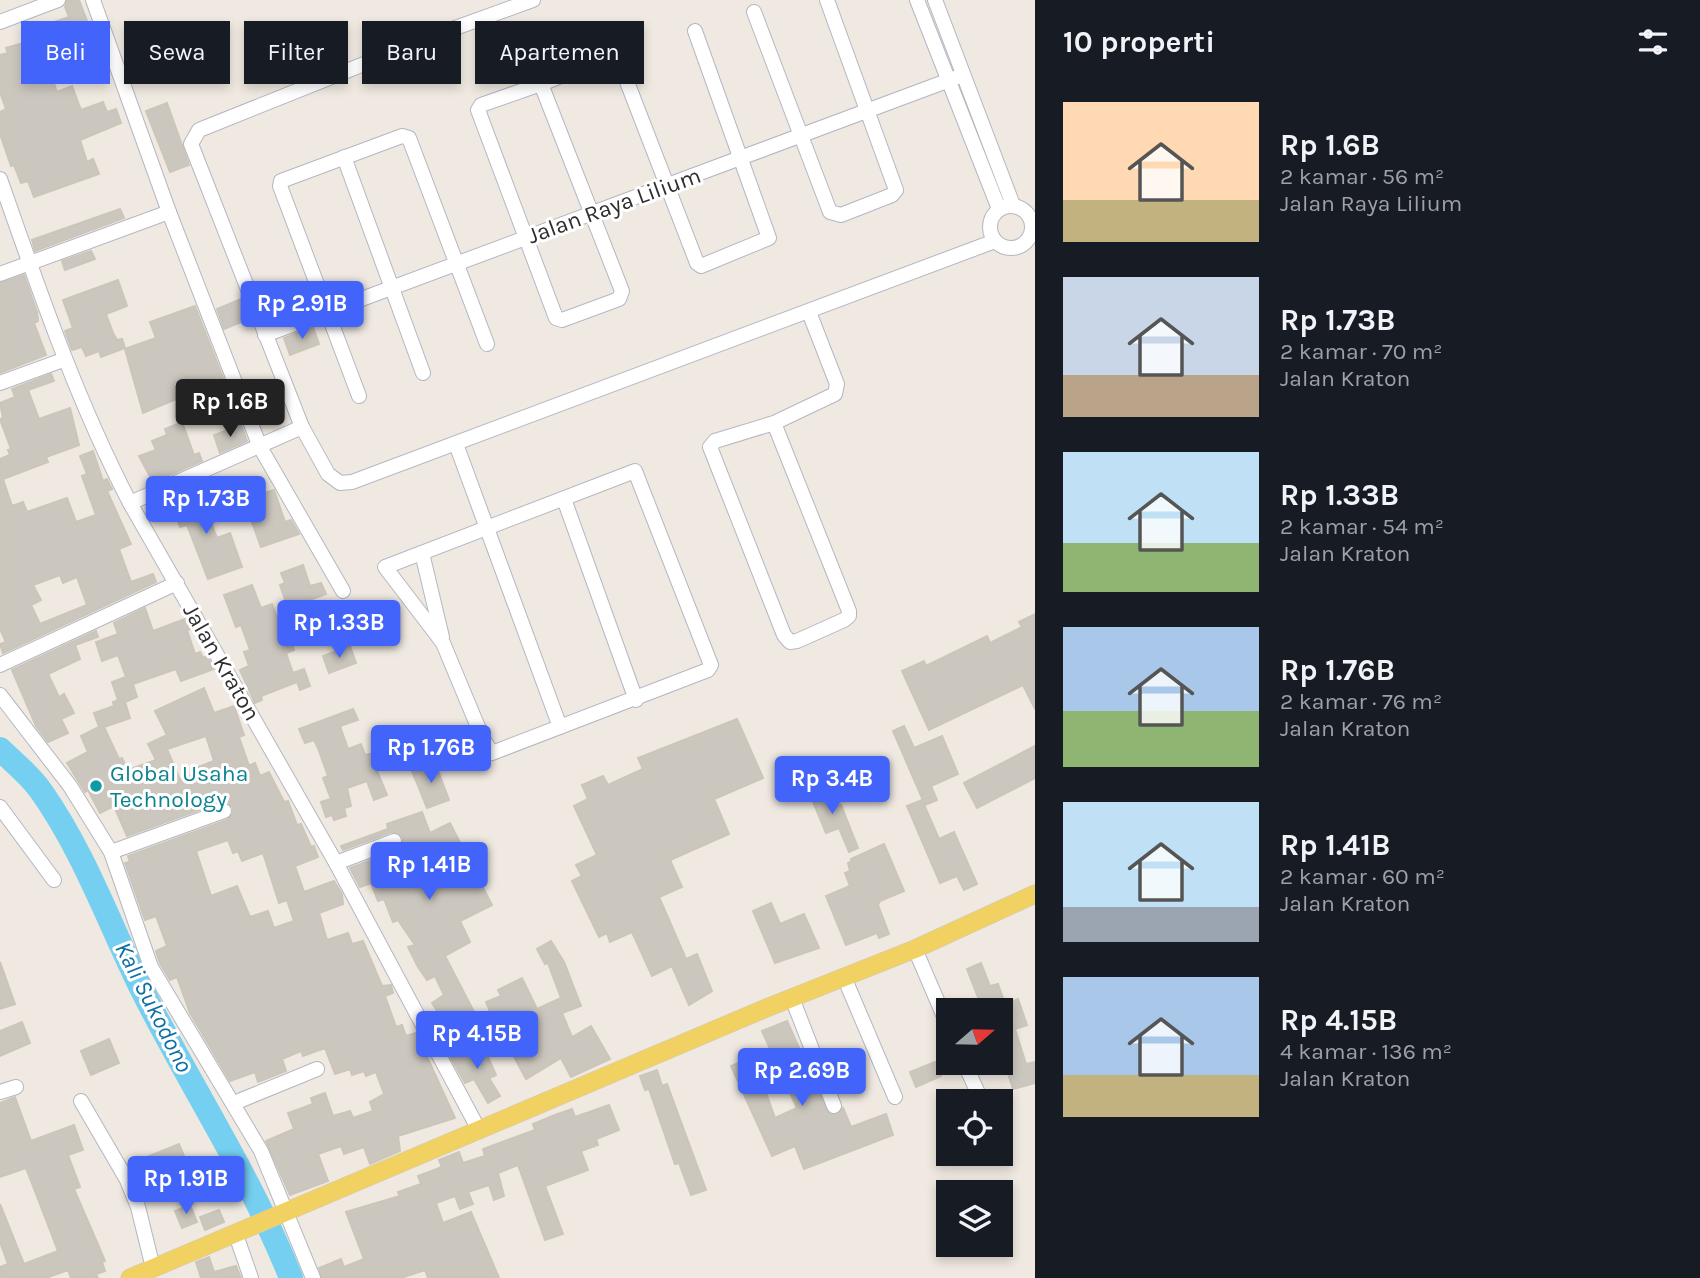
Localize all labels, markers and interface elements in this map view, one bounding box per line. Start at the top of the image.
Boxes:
chip: Beli [21,21,110,84]
chip: Sewa [124,21,230,84]
chip: Filter [244,21,348,84]
chip: Baru [362,21,461,84]
chip: Apartemen [475,21,644,84]
icon: filters [1634,23,1672,61]
text: 10 properti [1063,24,1215,60]
text: Rp 1.6B [1280,127,1380,163]
icon: home [1119,130,1203,214]
street label: Jalan Raya Lilium [524,162,704,249]
text: 2 kamar · 56 m² [1280,163,1444,190]
text: Jalan Raya Lilium [1280,190,1462,217]
pin: Rp 2.91B [230,282,374,341]
text: Rp 2.91B [257,290,347,317]
text: Rp 1.73B [1280,302,1395,338]
icon: home [1119,305,1203,389]
text: 2 kamar · 70 m² [1280,338,1443,365]
text: Jalan Kraton [1280,365,1410,392]
pin: Rp 1.6B [165,380,295,439]
text: Rp 1.6B [192,388,268,415]
pin: Rp 1.73B [134,476,278,536]
text: Rp 1.33B [1280,477,1399,513]
icon: home [1119,480,1203,564]
text: Rp 1.73B [162,485,250,512]
text: 2 kamar · 54 m² [1280,513,1444,540]
text: Jalan Kraton [1280,540,1410,567]
street label: Jalan Kraton [177,599,266,725]
pin: Rp 1.33B [267,600,411,660]
text: Rp 1.33B [293,609,385,636]
text: Rp 1.76B [1280,652,1395,688]
icon: home [1119,655,1203,739]
text: 2 kamar · 76 m² [1280,688,1442,715]
text: Jalan Kraton [1280,715,1410,742]
pin: Rp 1.76B [359,726,503,785]
text: Rp 1.76B [387,734,475,761]
pin: Rp 3.4B [767,756,897,816]
place label: Global Usaha Technology [110,760,248,813]
text: Rp 3.4B [791,765,873,792]
marker: Global Usaha Technology [88,778,104,794]
text: Rp 1.41B [1280,827,1390,863]
icon: home [1119,830,1203,914]
pin: Rp 1.41B [357,842,501,902]
text: Rp 1.41B [387,851,471,878]
text: 2 kamar · 60 m² [1280,863,1445,890]
text: Jalan Kraton [1280,890,1410,917]
water label: Kali Sukodono [109,937,199,1077]
north arrow [936,998,1013,1074]
map controls [936,998,1013,1257]
text: Rp 4.15B [1280,1002,1397,1038]
icon: home [1119,1005,1203,1089]
pin: Rp 4.15B [405,1012,549,1071]
text: Rp 4.15B [432,1020,522,1047]
text: 4 kamar · 136 m² [1280,1038,1452,1065]
pin: Rp 2.69B [730,1048,874,1108]
text: Rp 2.69B [754,1057,850,1084]
text: Jalan Kraton [1280,1065,1410,1092]
button: locate [936,1089,1013,1166]
pin: Rp 1.91B [114,1156,258,1216]
text: Rp 1.91B [144,1165,228,1192]
button: layers [936,1180,1013,1257]

